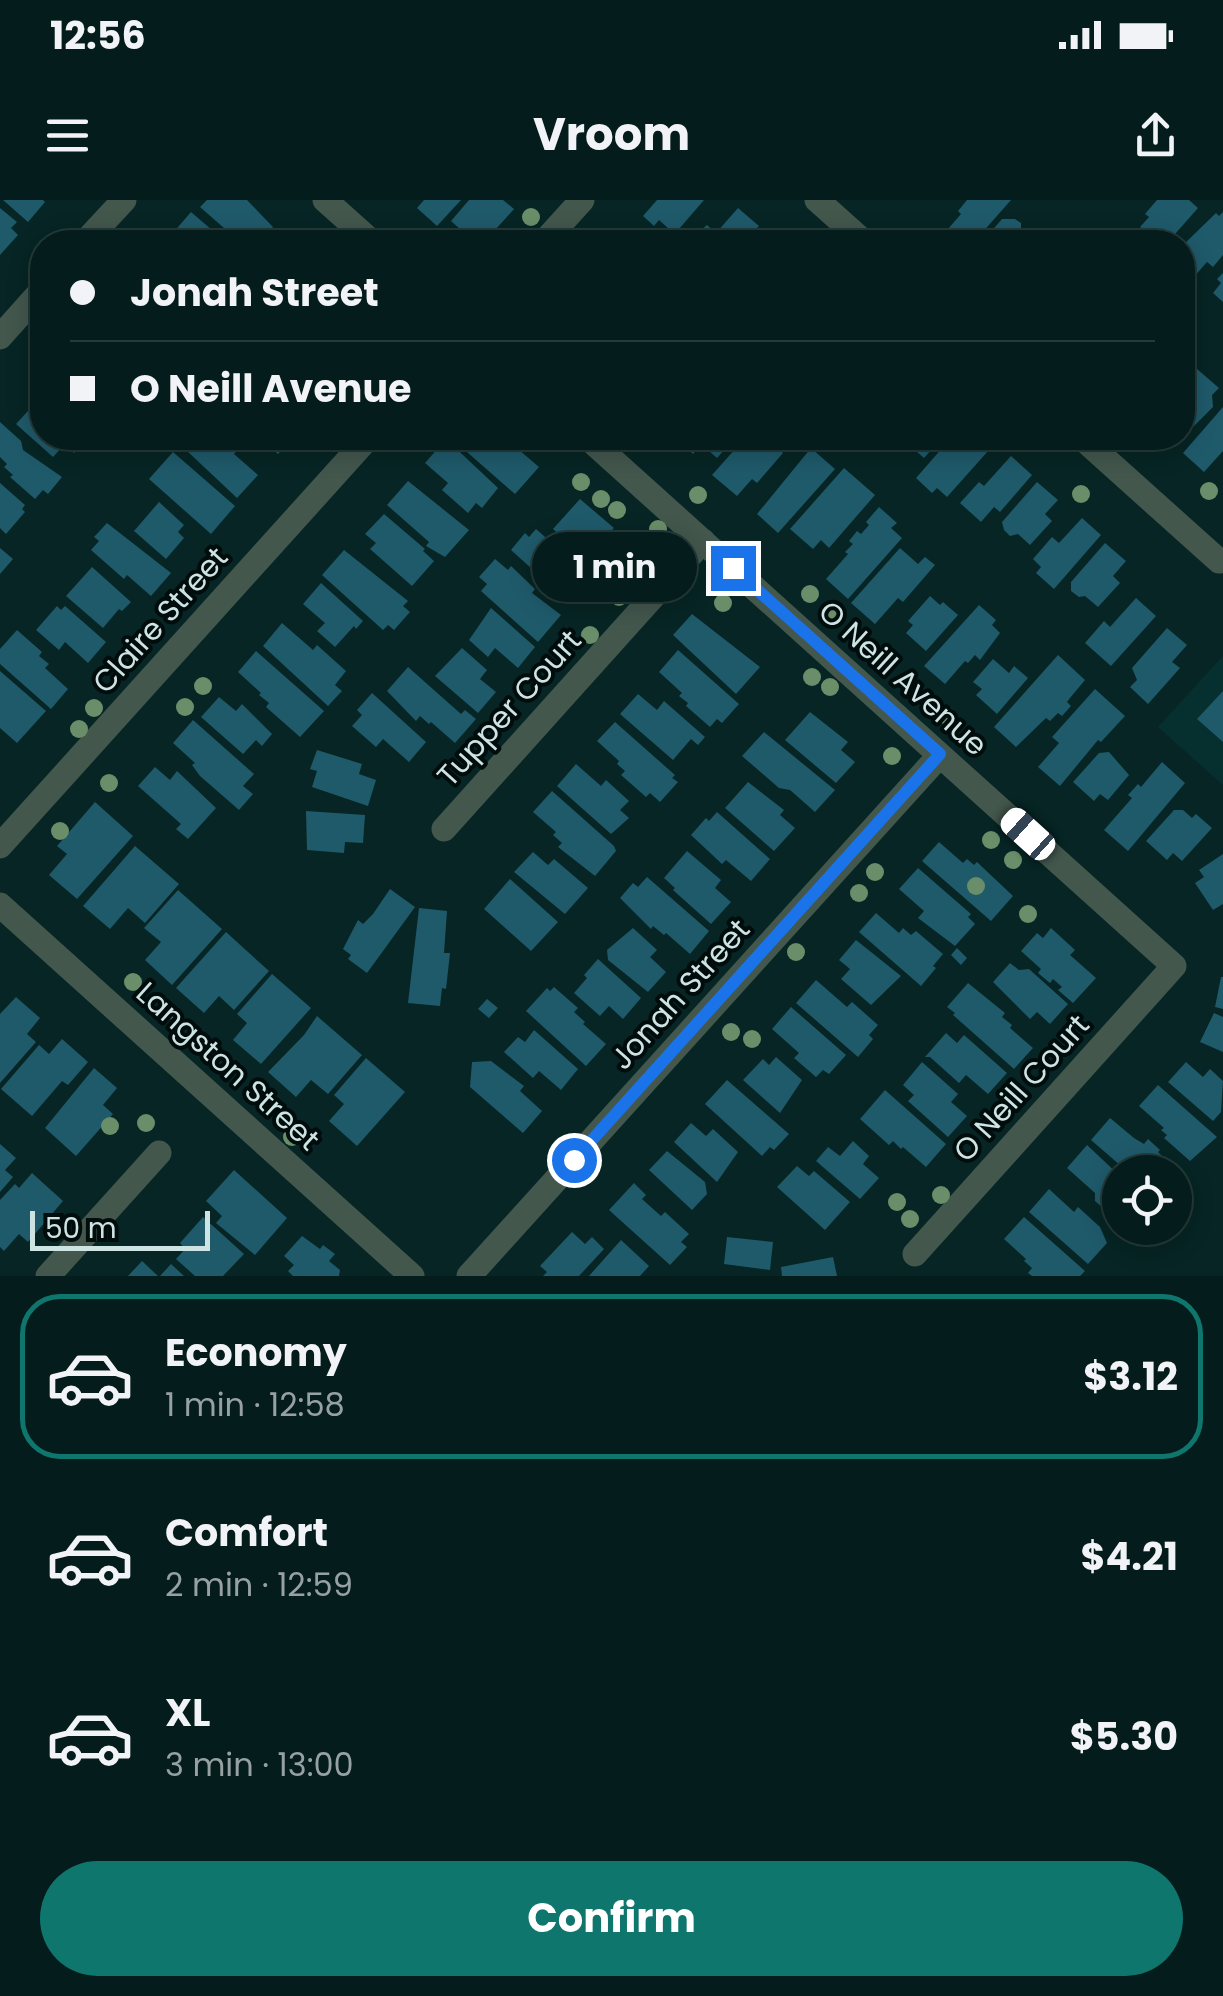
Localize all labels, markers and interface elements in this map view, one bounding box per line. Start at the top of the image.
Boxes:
text: 12:56 [50,9,146,62]
text: Vroom [533,103,690,166]
icon: menu [40,108,95,163]
icon: share [1128,108,1183,163]
text: Jonah Street [130,266,379,319]
text: O Neill Avenue [130,362,411,415]
callout: 1 min [533,533,698,603]
street label: Claire Street [83,537,237,703]
text: 1 min [573,544,656,589]
route end [711,546,756,591]
street label: O Neill Avenue [809,590,997,766]
street label: Tupper Court [427,620,591,796]
car [996,803,1060,865]
street label: Jonah Street [601,909,759,1079]
street label: Langston Street [127,972,329,1160]
street label: O Neill Court [943,1005,1099,1171]
route start [552,1138,597,1183]
map controls [1102,1155,1192,1245]
button: locate [1102,1155,1192,1245]
scale bar [30,1206,210,1250]
text: 50 m [45,1209,116,1248]
text: Economy [165,1326,347,1379]
icon: car [45,1332,135,1422]
text: $3.12 [1083,1350,1178,1403]
text: 1 min · 12:58 [165,1382,345,1427]
text: Comfort [165,1506,328,1559]
icon: car [45,1512,135,1602]
text: $4.21 [1081,1530,1178,1583]
text: 2 min · 12:59 [165,1562,353,1607]
text: XL [165,1686,210,1739]
icon: car [45,1692,135,1782]
text: $5.30 [1070,1710,1178,1763]
text: 3 min · 13:00 [165,1742,354,1787]
button: Confirm [40,1861,1183,1976]

